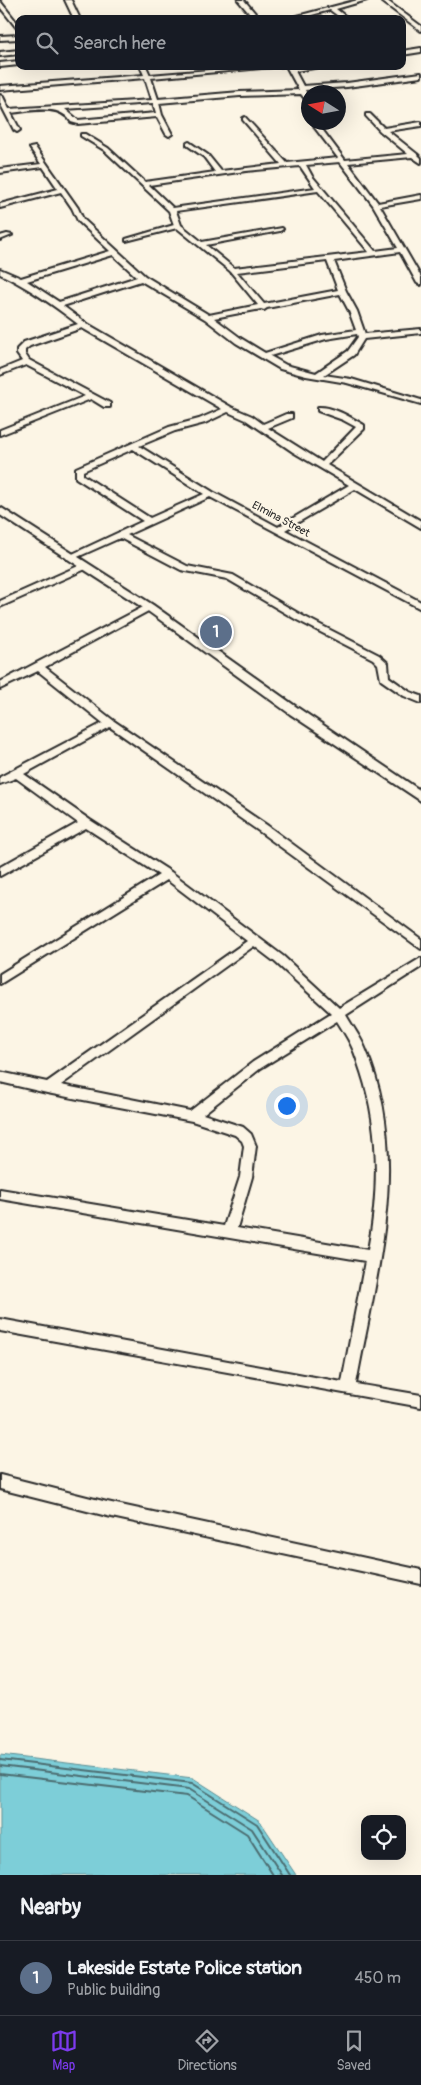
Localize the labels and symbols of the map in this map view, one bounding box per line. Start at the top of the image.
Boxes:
north arrow [301,85,346,130]
street label: Elmina Street [250,498,313,540]
pin: 1 [200,613,232,651]
your location [274,1093,300,1119]

